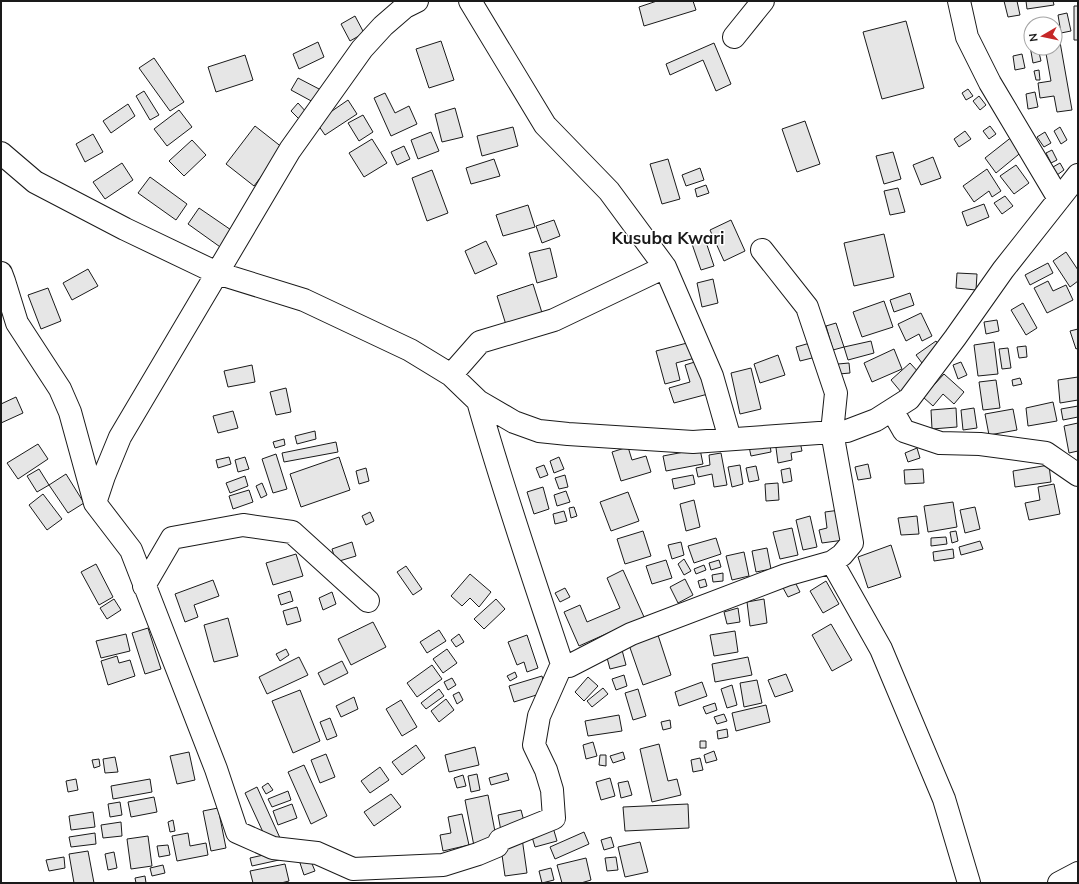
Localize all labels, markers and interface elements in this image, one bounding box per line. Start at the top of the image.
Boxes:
north arrow [1023,16,1063,56]
text: N [1026,32,1041,43]
district label: Kusuba Kwari [612,227,724,248]

